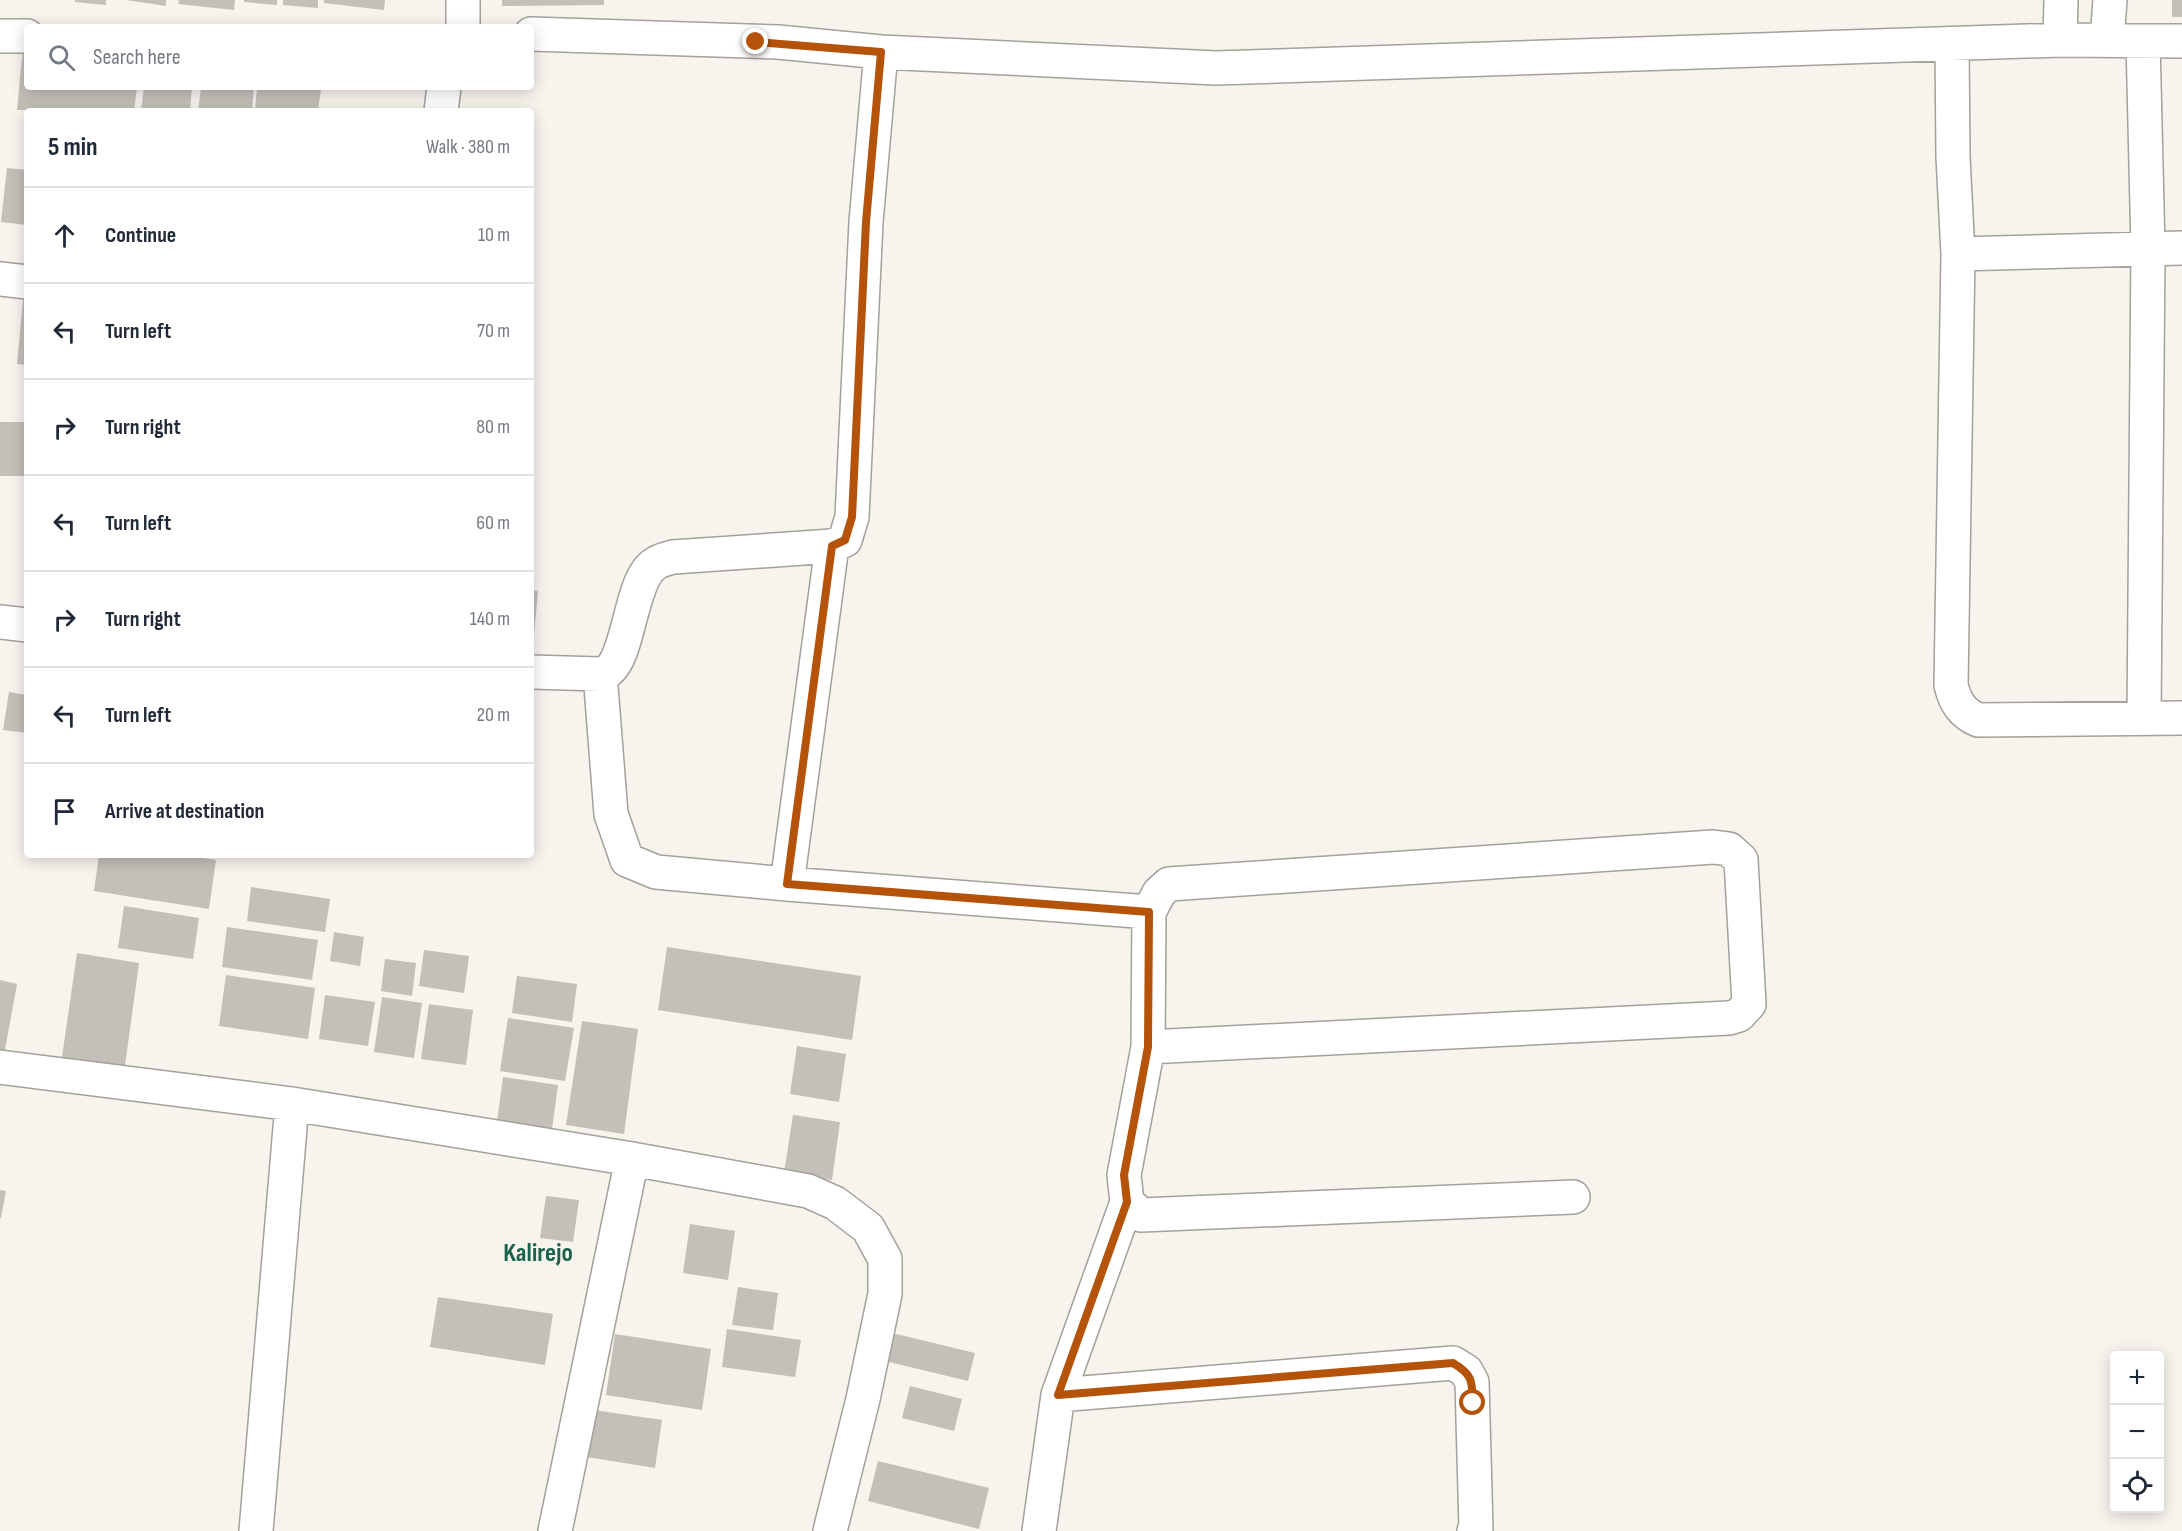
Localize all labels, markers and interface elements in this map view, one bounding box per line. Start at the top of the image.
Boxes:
search box [24,24,534,90]
route end [742,28,768,54]
icon: search [45,41,78,74]
text: Search here [93,44,180,71]
text: 5 min [48,132,98,163]
text: Walk · 380 m [426,135,510,159]
icon: ahead [48,219,81,252]
text: Continue [105,222,176,249]
text: 10 m [478,223,510,247]
icon: left [48,315,81,348]
text: Turn left [105,318,171,345]
text: 70 m [477,319,510,343]
icon: right [48,411,81,444]
text: Turn right [105,414,181,441]
text: 80 m [476,415,510,439]
icon: left [48,507,81,540]
text: Turn left [105,510,171,537]
text: 60 m [476,511,510,535]
icon: right [48,603,81,636]
text: Turn right [105,606,181,633]
text: 140 m [470,607,510,631]
icon: left [48,699,81,732]
text: Turn left [105,702,171,729]
text: 20 m [477,703,510,727]
icon: arrive [48,795,81,828]
text: Arrive at destination [105,798,264,825]
district label: Kalirejo [503,1238,573,1269]
map controls [2110,1351,2164,1513]
button: + [2110,1351,2164,1405]
route start [1459,1389,1485,1415]
button: − [2110,1405,2164,1459]
button: locate [2110,1459,2164,1513]

